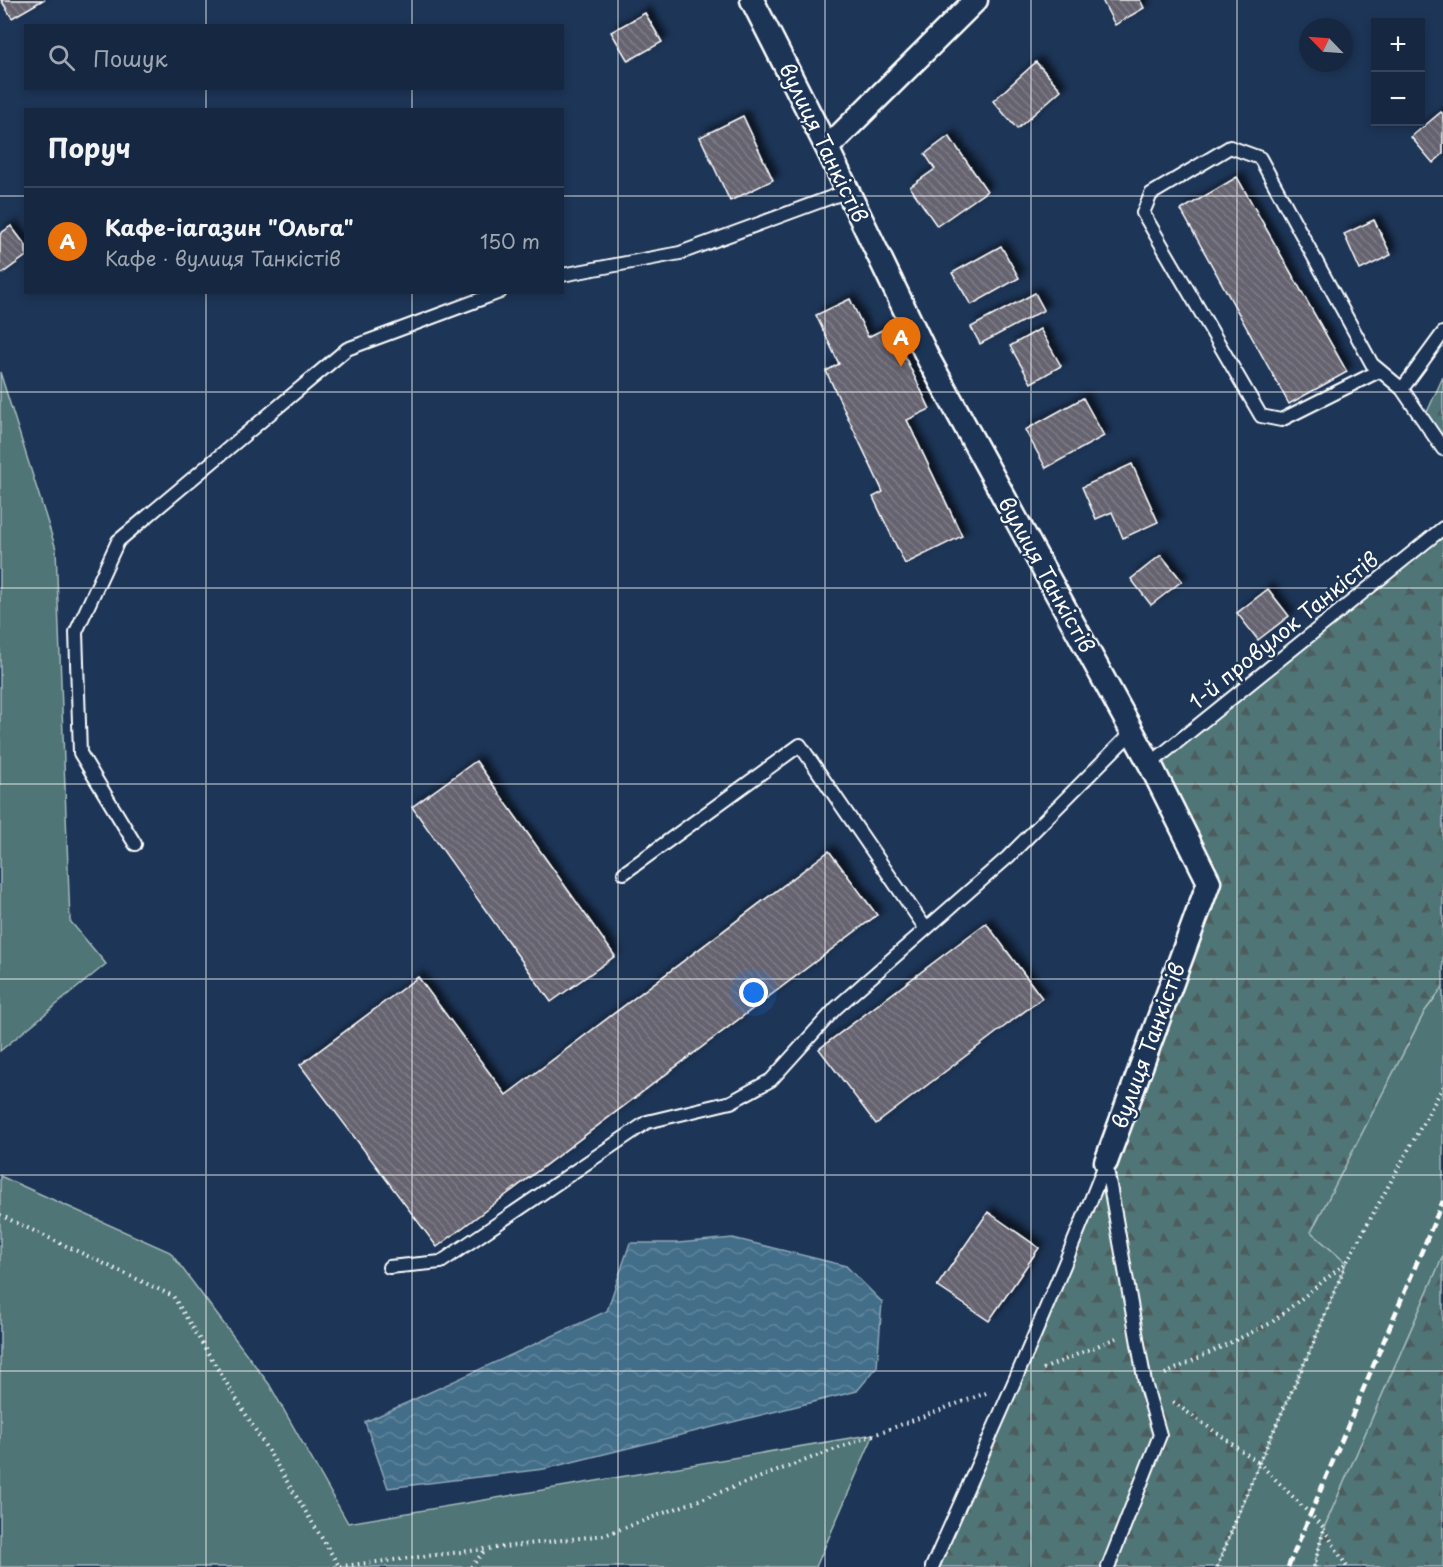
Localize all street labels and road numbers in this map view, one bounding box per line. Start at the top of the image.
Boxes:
street label: вулиця Танкістів [772,57,877,228]
street label: вулиця Танкістів [991,490,1104,658]
street label: 1-й провулок Танкістів [1181,543,1385,716]
street label: вулиця Танкістів [1102,958,1192,1133]

